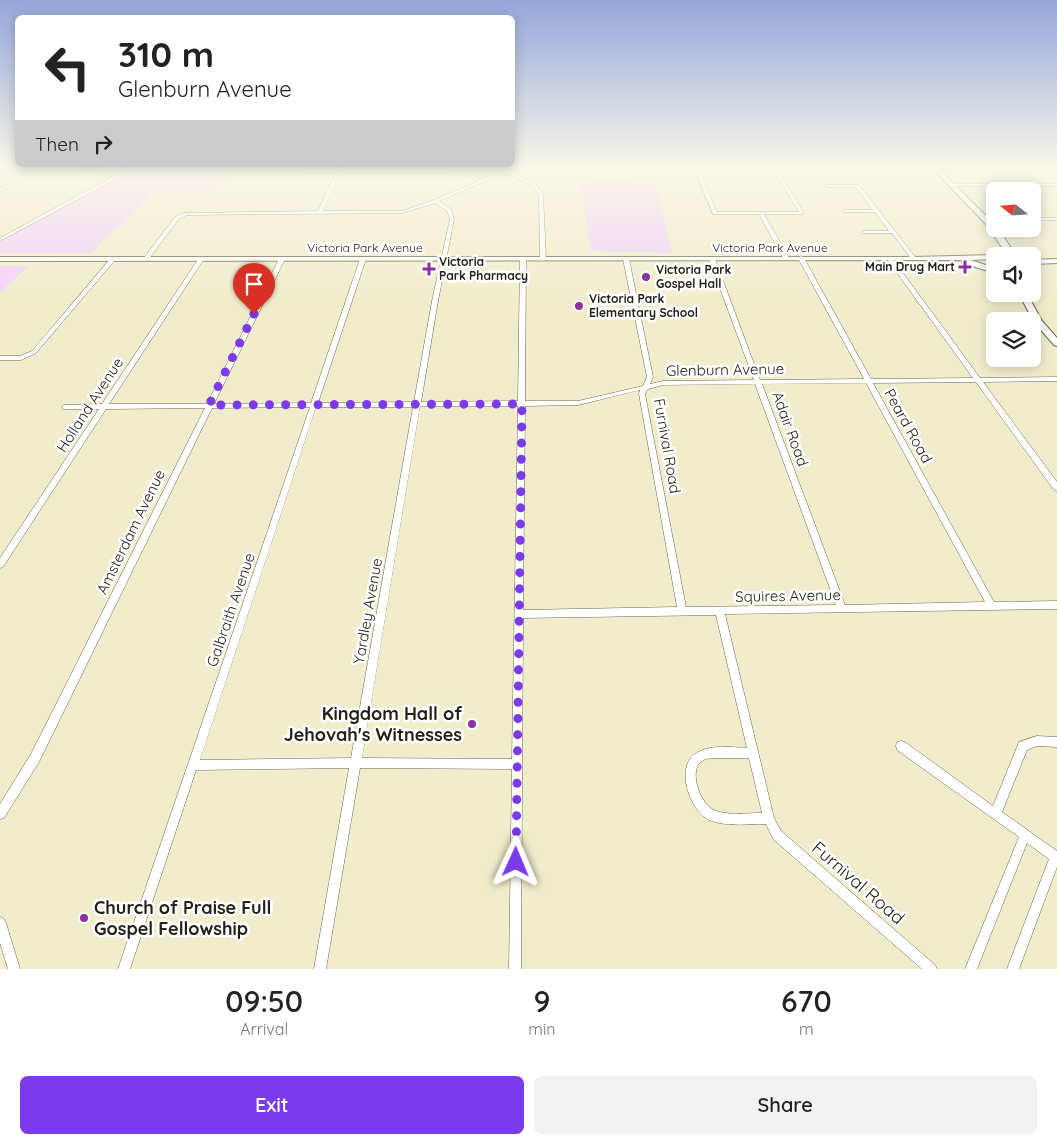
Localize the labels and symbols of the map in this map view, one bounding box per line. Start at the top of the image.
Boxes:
north arrow [986,182,1041,238]
street label: Victoria Park Avenue [307,240,423,255]
street label: Victoria Park Avenue [712,240,828,255]
place label: Victoria Park Pharmacy [439,254,528,283]
place label: Main Drug Mart [865,259,955,274]
marker: Main Drug Mart [959,261,971,273]
place label: Victoria Park Gospel Hall [656,262,731,291]
pin [233,263,275,314]
marker: Victoria Park Pharmacy [423,263,435,275]
marker: Victoria Park Gospel Hall [640,271,652,283]
place label: Victoria Park Elementary School [589,291,698,320]
marker: Victoria Park Elementary School [573,300,585,312]
street label: Holland Avenue [52,354,127,456]
street label: Glenburn Avenue [666,359,784,380]
street label: Peard Road [880,385,937,466]
street label: Adair Road [768,389,813,469]
street label: Furnival Road [650,397,685,495]
street label: Amsterdam Avenue [92,466,169,597]
street label: Galbraith Avenue [202,550,259,669]
street label: Yardley Avenue [349,556,386,665]
street label: Squires Avenue [735,585,841,606]
place label: Kingdom Hall of Jehovah's Witnesses [284,702,462,746]
marker: Kingdom Hall of Jehovah's Witnesses [466,718,478,730]
position arrow [489,835,541,887]
street label: Furnival Road [807,836,909,929]
place label: Church of Praise Full Gospel Fellowship [94,896,271,940]
marker: Church of Praise Full Gospel Fellowship [78,912,90,924]

